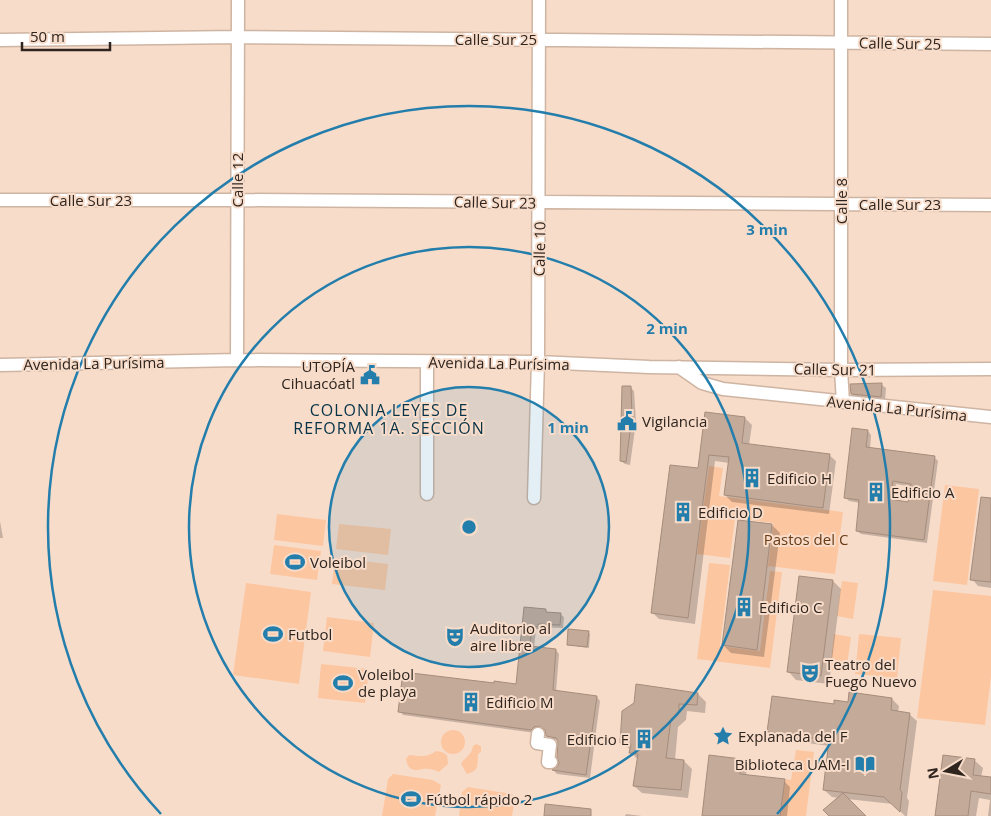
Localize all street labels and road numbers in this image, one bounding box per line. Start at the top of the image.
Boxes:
street label: Calle Sur 25 [455,29,537,49]
street label: Calle Sur 25 [859,32,941,54]
street label: Calle 12 [227,153,247,207]
street label: Calle 8 [831,178,851,224]
street label: Calle Sur 23 [50,190,132,210]
street label: Calle Sur 23 [454,191,536,213]
street label: Calle Sur 23 [859,194,941,214]
street label: Calle 10 [529,221,549,277]
street label: Avenida La Purísima [23,352,165,374]
street label: Avenida La Purísima [428,352,570,374]
street label: Calle Sur 21 [794,358,876,380]
street label: Avenida La Purísima [826,391,968,425]

